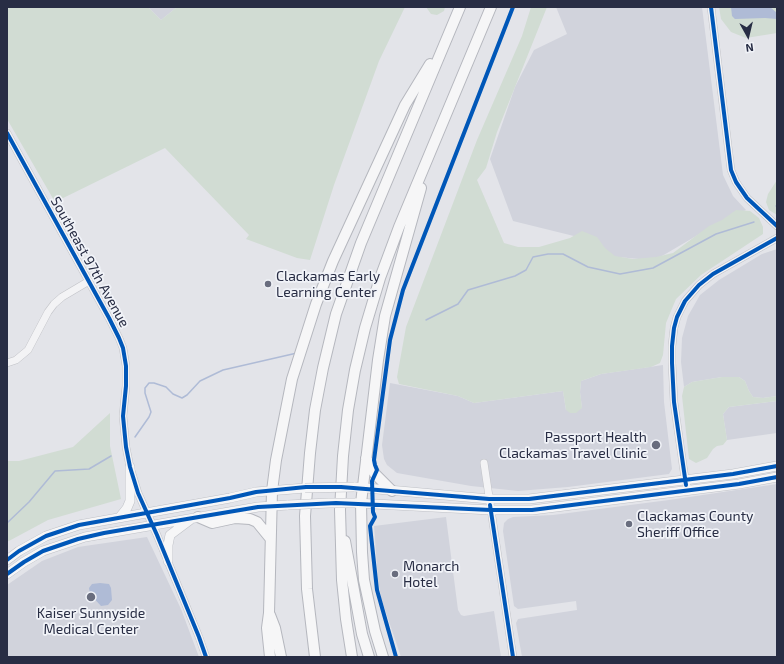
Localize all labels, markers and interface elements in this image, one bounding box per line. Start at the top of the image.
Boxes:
north arrow [728,16,768,56]
text: N [745,41,755,55]
street label: Southeast 97th Avenue [47,194,133,330]
place label: Clackamas Early Learning Center [276,268,380,300]
marker: Clackamas Early Learning Center [263,279,273,289]
place label: Passport Health Clackamas Travel Clinic [499,429,647,462]
marker: Passport Health Clackamas Travel Clinic [650,439,662,451]
place label: Clackamas County Sheriff Office [637,508,753,540]
marker: Clackamas County Sheriff Office [624,519,634,529]
place label: Monarch Hotel [403,558,459,590]
marker: Monarch Hotel [390,569,400,579]
marker: Kaiser Sunnyside Medical Center [85,591,97,603]
place label: Kaiser Sunnyside Medical Center [37,605,145,638]

